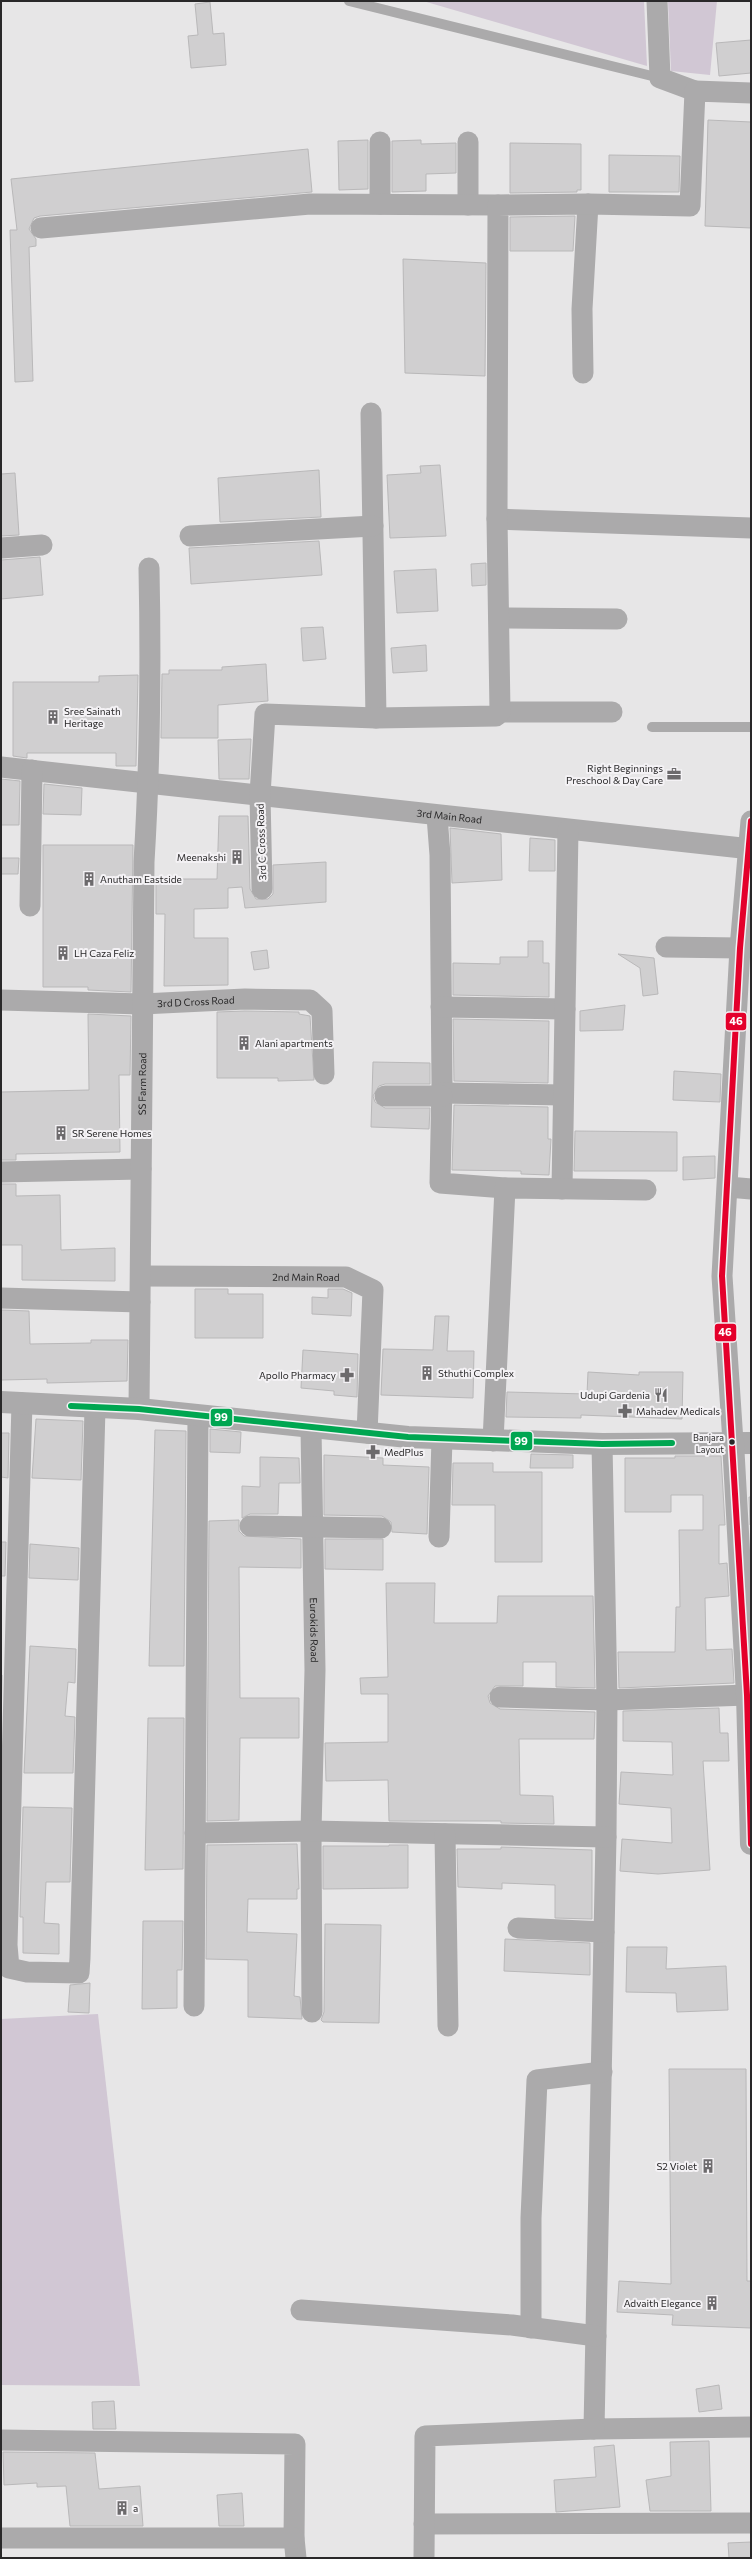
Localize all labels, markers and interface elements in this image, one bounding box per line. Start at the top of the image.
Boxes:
place label: Sree Sainath Heritage [64,705,121,729]
building icon: Sree Sainath Heritage [45,709,61,725]
place label: Right Beginnings Preschool & Day Care [566,762,663,786]
office icon: Right Beginnings Preschool & Day Care [666,766,682,782]
street label: 3rd C Cross Road [254,803,268,881]
street label: 3rd Main Road [416,806,483,826]
building icon: Meenakshi [229,849,245,865]
place label: Meenakshi [177,851,226,863]
building icon: Anutham Eastside [81,871,97,887]
place label: Anutham Eastside [100,873,182,885]
building icon: LH Caza Feliz [55,945,71,961]
place label: LH Caza Feliz [74,947,134,959]
street label: 3rd D Cross Road [157,994,235,1009]
line badge: 46 [725,1012,747,1031]
text: 46 [729,1014,743,1027]
building icon: Alani apartments [236,1035,252,1051]
place label: Alani apartments [255,1037,333,1049]
street label: SS Farm Road [136,1052,148,1115]
building icon: SR Serene Homes [53,1125,69,1141]
place label: SR Serene Homes [72,1127,152,1139]
street label: 2nd Main Road [272,1271,340,1283]
line badge: 46 [714,1323,737,1342]
text: 46 [718,1325,732,1338]
building icon: Sthuthi Complex [419,1365,435,1381]
pharmacy icon: Apollo Pharmacy [339,1367,355,1383]
place label: Sthuthi Complex [438,1367,515,1379]
place label: Apollo Pharmacy [259,1369,336,1381]
restaurant icon: Udupi Gardenia [653,1387,669,1403]
place label: Udupi Gardenia [580,1389,650,1401]
pharmacy icon: Mahadev Medicals [617,1403,633,1419]
place label: Mahadev Medicals [636,1405,721,1417]
line badge: 99 [210,1408,233,1427]
text: 99 [214,1410,228,1423]
line badge: 99 [510,1431,533,1451]
place label: Banjara Layout [693,1432,724,1455]
text: 99 [514,1434,528,1447]
marker: Banjara Layout [727,1437,737,1447]
pharmacy icon: MedPlus [365,1444,381,1460]
place label: MedPlus [384,1446,424,1458]
street label: Eurokids Road [308,1597,321,1663]
building icon: S2 Violet [700,2158,716,2174]
place label: S2 Violet [656,2160,697,2172]
building icon: Advaith Elegance [704,2295,720,2311]
place label: Advaith Elegance [624,2297,701,2309]
building icon: a [114,2500,130,2516]
place label: a [133,2502,138,2514]

